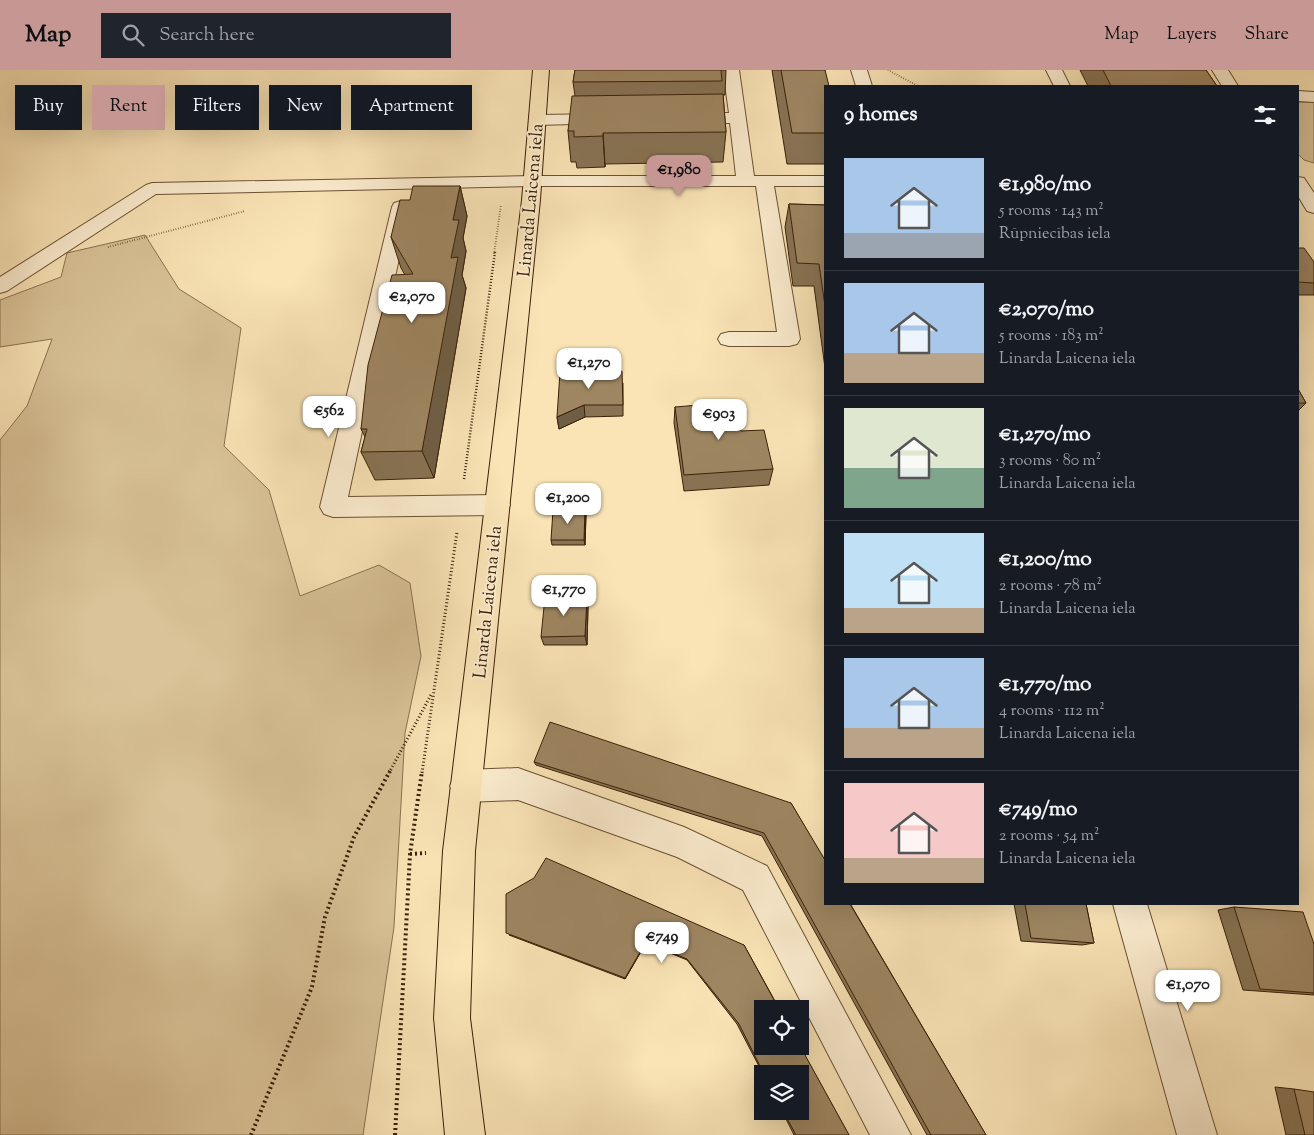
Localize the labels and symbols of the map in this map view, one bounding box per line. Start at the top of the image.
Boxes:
street label: Linarda Laicena iela [512,122,552,278]
pin: €1,980 [638,154,720,197]
pin: €2,070 [371,282,453,324]
pin: €1,270 [548,348,630,390]
pin: €562 [299,396,359,438]
pin: €903 [689,398,749,441]
pin: €1,200 [527,482,609,525]
street label: Linarda Laicena iela [468,524,510,680]
pin: €1,770 [523,574,605,617]
pin: €749 [632,922,692,964]
pin: €1,070 [1147,970,1229,1012]

